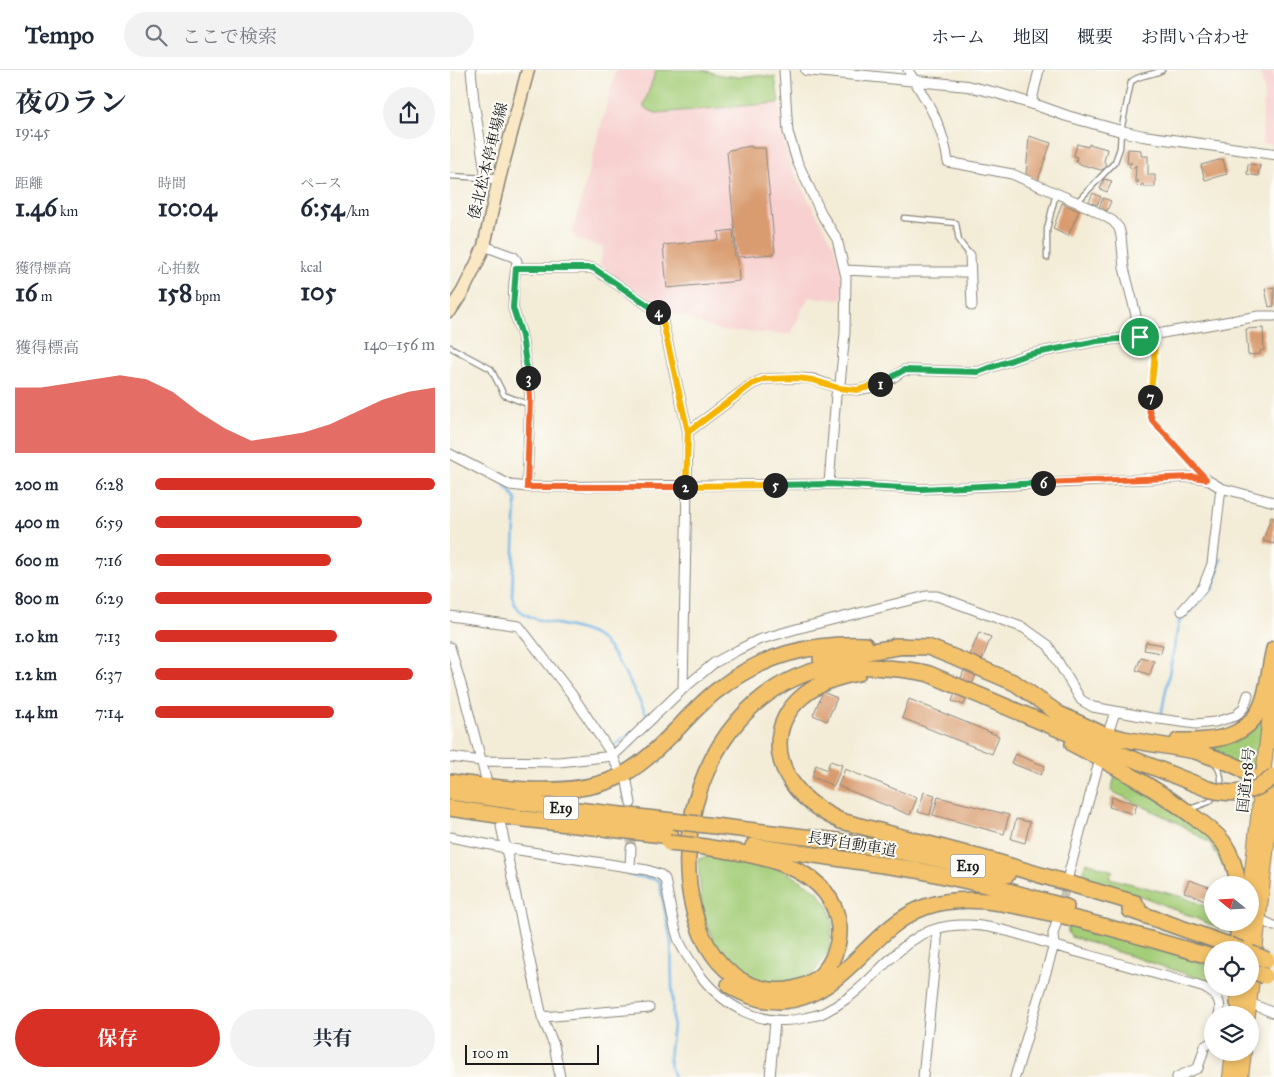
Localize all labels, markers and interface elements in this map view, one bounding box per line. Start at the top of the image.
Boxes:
search box [124,12,474,57]
text: Tempo [25,20,94,50]
icon: search [142,21,170,49]
text: ここで検索 [182,25,277,48]
text: ホーム [931,26,985,48]
text: 地図 [1013,26,1049,48]
text: 概要 [1077,26,1113,48]
text: お問い合わせ [1141,26,1249,48]
text: 夜のラン [15,85,127,120]
button: share [383,87,435,139]
street label: 倭北松本停車場線 [465,101,511,221]
text: 19:45 [15,122,50,141]
text: 距離 [15,175,43,192]
text: 時間 [158,175,186,192]
text: ペース [300,175,342,192]
text: 1.46 [15,192,57,223]
text: 10:04 [158,192,217,223]
text: 6:54 [300,192,344,223]
text: km [57,203,78,220]
text: /km [344,203,369,220]
text: kcal [300,259,322,276]
text: 獲得標高 [15,260,71,277]
text: 心拍数 [158,260,200,277]
text: 105 [300,276,336,307]
text: 16 [15,277,38,308]
text: 158 [158,277,192,308]
text: m [38,288,52,305]
text: bpm [192,288,221,305]
pin: 4 [646,300,670,324]
text: 4 [655,304,662,321]
pin [1119,316,1161,358]
icon: arrive [1126,323,1154,351]
text: 140–156 m [363,335,435,354]
text: 獲得標高 [15,338,79,357]
pin: 3 [516,366,540,390]
text: 3 [526,370,531,387]
pin: 1 [868,372,892,396]
text: 1 [878,376,883,393]
pin: 7 [1138,384,1162,410]
text: 7 [1147,389,1154,406]
pin: 6 [1030,470,1056,496]
pin: 5 [762,472,788,498]
pin: 2 [672,474,698,500]
text: 200 m [15,475,58,494]
text: 6:28 [95,475,124,494]
text: 6 [1040,475,1047,492]
text: 5 [772,477,779,494]
text: 2 [682,479,689,496]
text: 400 m [15,513,59,532]
text: 6:59 [95,513,123,532]
text: 600 m [15,551,59,570]
text: 7:16 [95,551,122,570]
text: 800 m [15,589,59,608]
text: 6:29 [95,589,124,608]
text: 1.0 km [15,627,58,646]
text: 7:13 [95,627,120,646]
text: 1.2 km [15,665,57,684]
text: 6:37 [95,665,122,684]
text: 1.4 km [15,703,58,722]
text: 7:14 [95,703,123,722]
street label: 国道158号 [1234,746,1258,814]
road number: E19 [544,796,578,820]
street label: 長野自動車道 [806,828,898,860]
road number: E19 [950,854,986,878]
north arrow [1204,876,1259,931]
map controls [1204,876,1259,1061]
button: locate [1204,941,1259,996]
button: layers [1204,1006,1259,1061]
button: 保存 [15,1009,220,1067]
button: 共有 [230,1009,435,1067]
scale bar [465,1042,599,1065]
text: 100 m [472,1045,509,1062]

